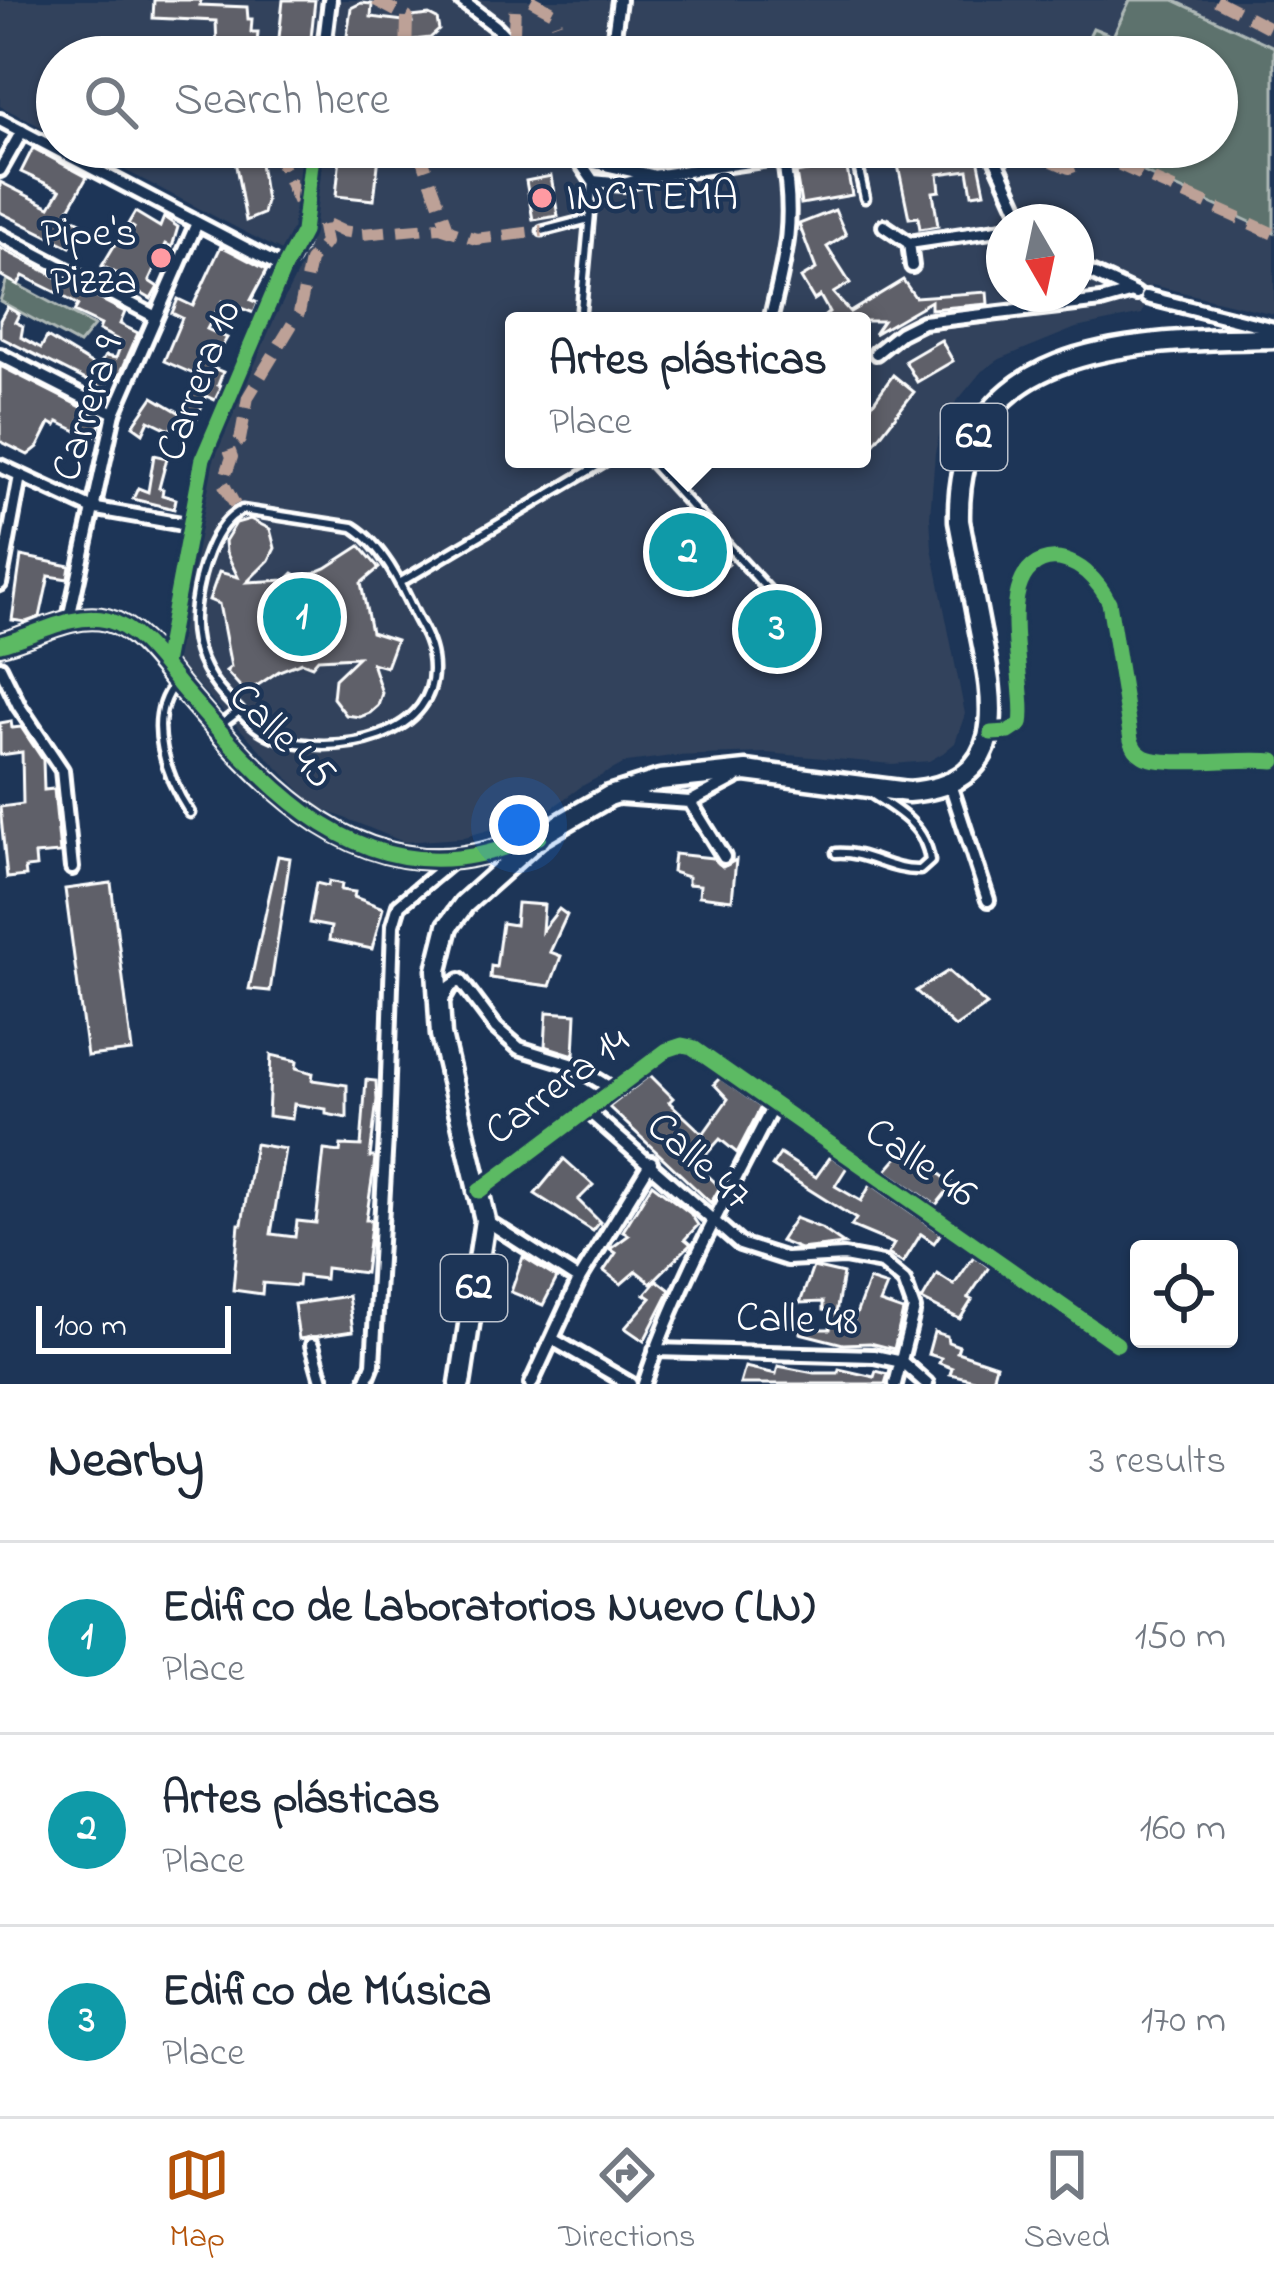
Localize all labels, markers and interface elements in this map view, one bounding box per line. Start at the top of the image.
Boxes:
search box [36,36,1238,168]
icon: search [78,69,144,135]
text: Search here [174,69,390,135]
place label: INCITEMA [566,168,738,229]
marker: INCITEMA [529,185,555,211]
place label: Pipe's Pizza [40,204,137,313]
north arrow [986,204,1094,312]
marker: Pipe's Pizza [148,245,174,271]
street label: Carrera 10 [141,292,259,470]
popup [505,312,871,468]
street label: Carrera 9 [37,328,141,489]
text: Artes plásticas [549,329,827,395]
text: Place [549,395,632,452]
road number: 62 [941,404,1007,470]
pin: 2 [649,507,727,597]
pin: 1 [263,572,341,662]
pin: 3 [738,584,816,674]
street label: Calle 45 [213,669,349,805]
your location [489,795,549,855]
street label: Carrera 14 [473,1012,643,1162]
street label: Calle 47 [632,1098,764,1226]
street label: Calle 46 [851,1103,989,1225]
map controls [1130,1240,1238,1348]
button: locate [1130,1240,1238,1348]
road number: 62 [441,1255,507,1321]
street label: Calle 48 [735,1288,859,1354]
scale bar [36,1300,231,1353]
text: 100 m [54,1303,127,1351]
text: Nearby [48,1425,204,1500]
text: 3 results [1089,1434,1226,1491]
text: Edifico de Laboratorios Nuevo (LN) [162,1576,815,1642]
text: 1 [81,1609,93,1666]
text: 150 m [1134,1609,1226,1666]
text: Place [162,1642,245,1699]
text: Artes plásticas [162,1768,440,1834]
text: 2 [77,1801,97,1858]
text: 160 m [1140,1801,1226,1858]
text: Place [162,1834,245,1891]
text: Edifico de Música [162,1960,491,2026]
text: 3 [79,1993,95,2050]
text: 170 m [1141,1993,1226,2050]
text: Place [162,2026,245,2083]
tab: Map [164,2142,230,2262]
tab: Directions [558,2142,695,2262]
tab: Saved [1024,2142,1110,2262]

